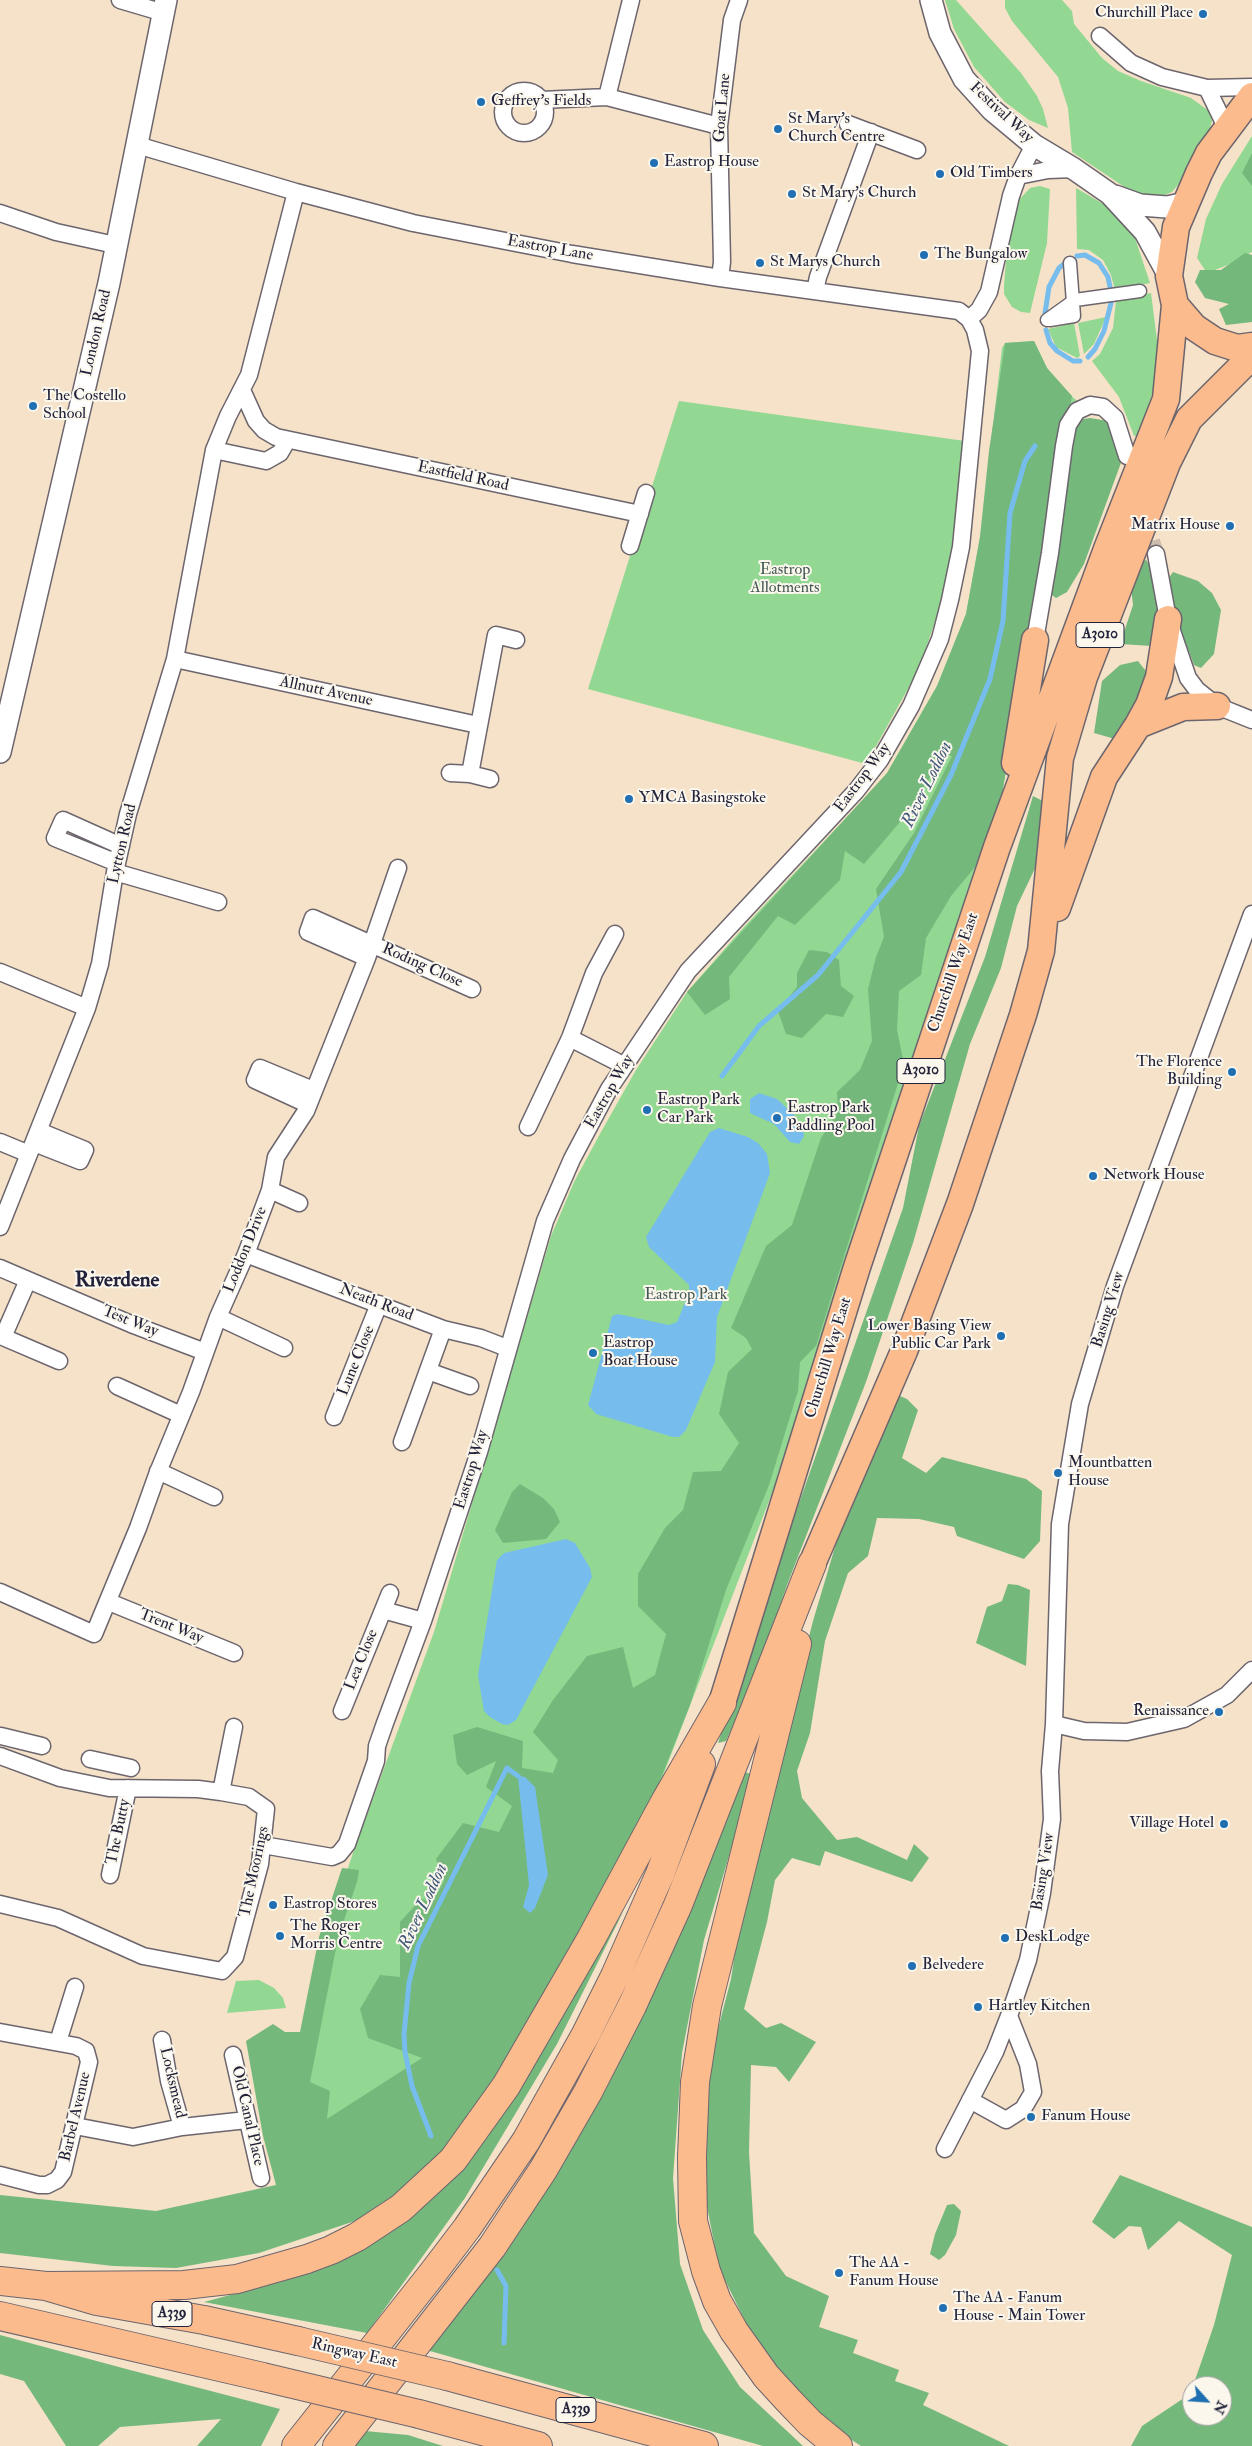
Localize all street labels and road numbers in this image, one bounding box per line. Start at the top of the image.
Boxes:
street label: Goat Lane [710,73,736,143]
street label: Festival Way [965,79,1037,147]
street label: Eastrop Lane [506,232,594,266]
street label: London Road [78,288,116,378]
street label: Eastfield Road [416,458,510,496]
road number: A3010 [1076,622,1124,648]
street label: Allnutt Avenue [278,673,374,711]
street label: Eastrop Way [831,739,895,817]
street label: Lytton Road [104,802,142,886]
street label: Churchill Way East [925,911,983,1035]
street label: Roding Close [379,940,465,992]
street label: Eastrop Way [581,1052,639,1132]
road number: A3010 [897,1058,945,1084]
street label: Loddon Drive [220,1204,272,1296]
street label: Basing View [1088,1270,1130,1350]
street label: Neath Road [336,1280,416,1326]
street label: Churchill Way East [801,1295,857,1421]
street label: Test Way [99,1302,161,1342]
street label: Lune Close [334,1323,380,1399]
street label: Eastrop Way [451,1428,493,1512]
street label: Trent Way [136,1605,206,1649]
street label: Lea Close [341,1627,383,1693]
street label: The Butty [103,1798,135,1866]
street label: The Moorings [236,1825,274,1919]
street label: Basing View [1028,1832,1060,1912]
street label: Locksmead [155,2046,189,2120]
street label: Old Canal Place [226,2064,268,2168]
street label: Barbel Avenue [56,2070,96,2164]
road number: A339 [152,2302,192,2326]
street label: Ringway East [309,2335,399,2373]
road number: A339 [556,2398,596,2422]

